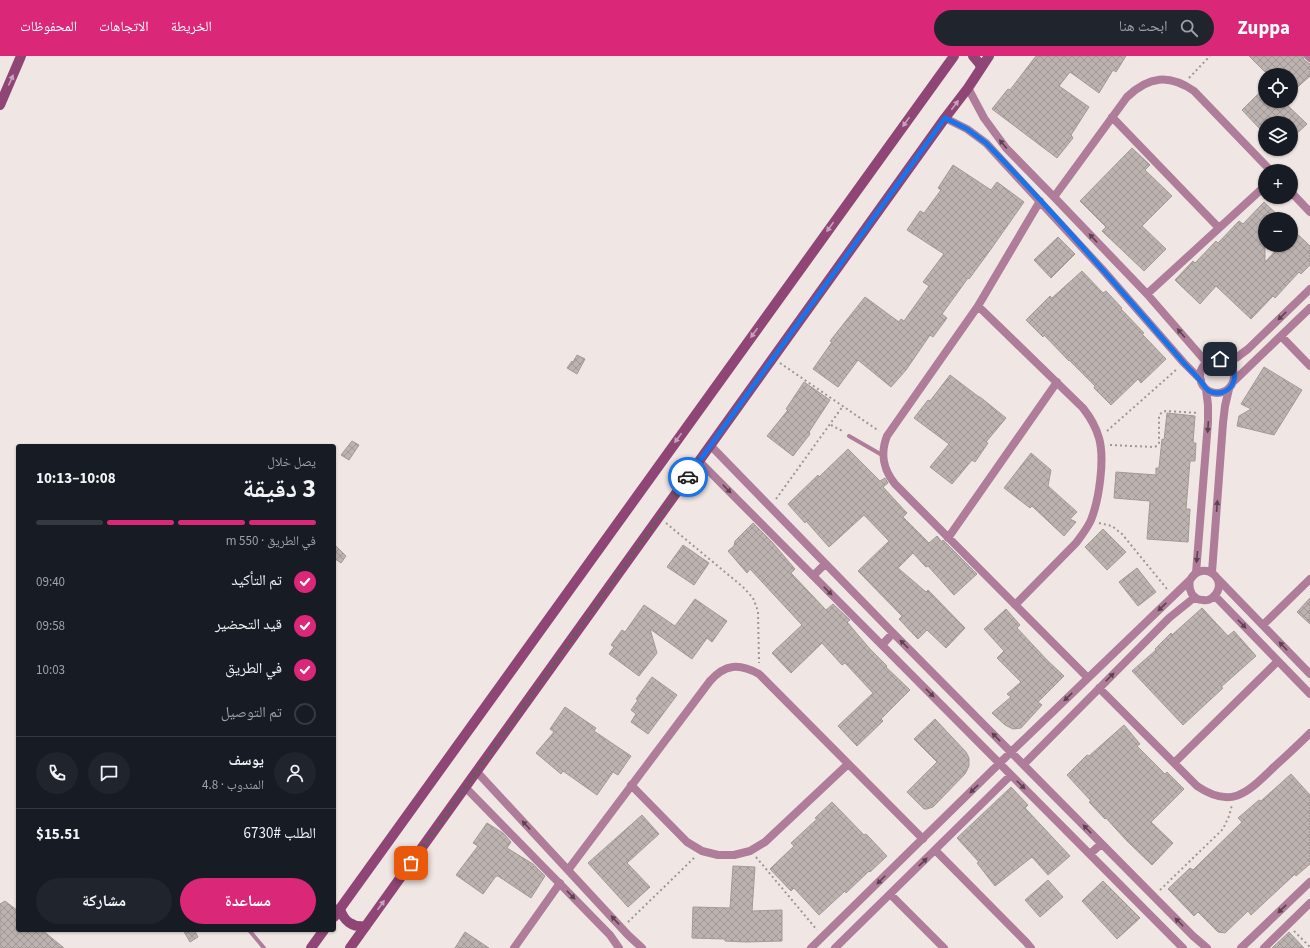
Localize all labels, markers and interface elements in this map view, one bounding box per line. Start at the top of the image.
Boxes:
search box [934,10,1214,46]
text: Zuppa [1238,15,1290,42]
text: ابحث هنا [1119,16,1168,37]
text: المحفوظات [20,17,77,37]
text: الاتجاهات [99,17,149,37]
text: الخريطة [171,17,212,37]
icon: search [1178,17,1200,39]
map controls [1258,68,1298,252]
button: locate [1258,68,1298,108]
one-way arrow [8,75,14,86]
one-way arrow [950,100,959,111]
one-way arrow [902,116,910,127]
button: layers [1258,116,1298,156]
one-way arrow [999,139,1008,150]
button: + [1258,164,1298,204]
button: − [1258,212,1298,252]
one-way arrow [826,222,834,233]
one-way arrow [1088,233,1098,243]
one-way arrow [1277,311,1287,321]
one-way arrow [750,327,758,338]
one-way arrow [1177,328,1186,339]
pin [1203,342,1237,376]
icon: home [1209,348,1231,370]
one-way arrow [1204,421,1211,433]
one-way arrow [674,433,682,444]
text: يصل خلال [267,453,316,471]
courier [668,457,708,497]
icon: car [677,466,699,488]
text: 10:08–10:13 [36,468,116,489]
text: 3 دقيقة [242,470,316,507]
one-way arrow [722,484,732,494]
one-way arrow [1213,500,1220,512]
text: في الطريق · 550 m [226,532,316,550]
one-way arrow [1194,551,1200,563]
text: تم التأكيد [231,570,282,591]
icon: check [294,571,316,593]
text: 09:40 [36,573,65,591]
one-way arrow [823,586,833,596]
one-way arrow [1157,602,1167,612]
text: قيد التحضير [215,614,282,635]
icon: check [294,615,316,637]
text: 09:58 [36,617,65,635]
one-way arrow [1237,619,1247,629]
one-way arrow [899,640,909,649]
one-way arrow [1278,641,1288,651]
text: في الطريق [225,658,282,679]
icon: check [294,659,316,681]
text: 10:03 [36,661,65,679]
one-way arrow [1105,672,1115,682]
one-way arrow [925,688,935,698]
one-way arrow [1063,692,1073,702]
text: تم التوصيل [221,702,282,723]
one-way arrow [991,732,1001,742]
text: يوسف [229,750,264,771]
button: phone [36,752,78,794]
button: chat [88,752,130,794]
button: person [274,752,316,794]
text: المندوب · 4.8 [202,776,264,794]
one-way arrow [1016,780,1026,790]
one-way arrow [969,784,979,794]
one-way arrow [521,820,531,830]
text: الطلب #6730 [244,823,316,844]
text: $15.51 [36,824,80,845]
one-way arrow [1082,824,1092,834]
pin [394,846,428,880]
icon: bag [400,852,422,874]
one-way arrow [918,857,928,867]
one-way arrow [876,875,886,885]
button: مشاركة [36,878,172,924]
button: مساعدة [180,878,316,924]
one-way arrow [566,890,576,900]
one-way arrow [377,900,385,910]
one-way arrow [1277,904,1287,913]
one-way arrow [610,915,619,925]
one-way arrow [1174,917,1183,927]

